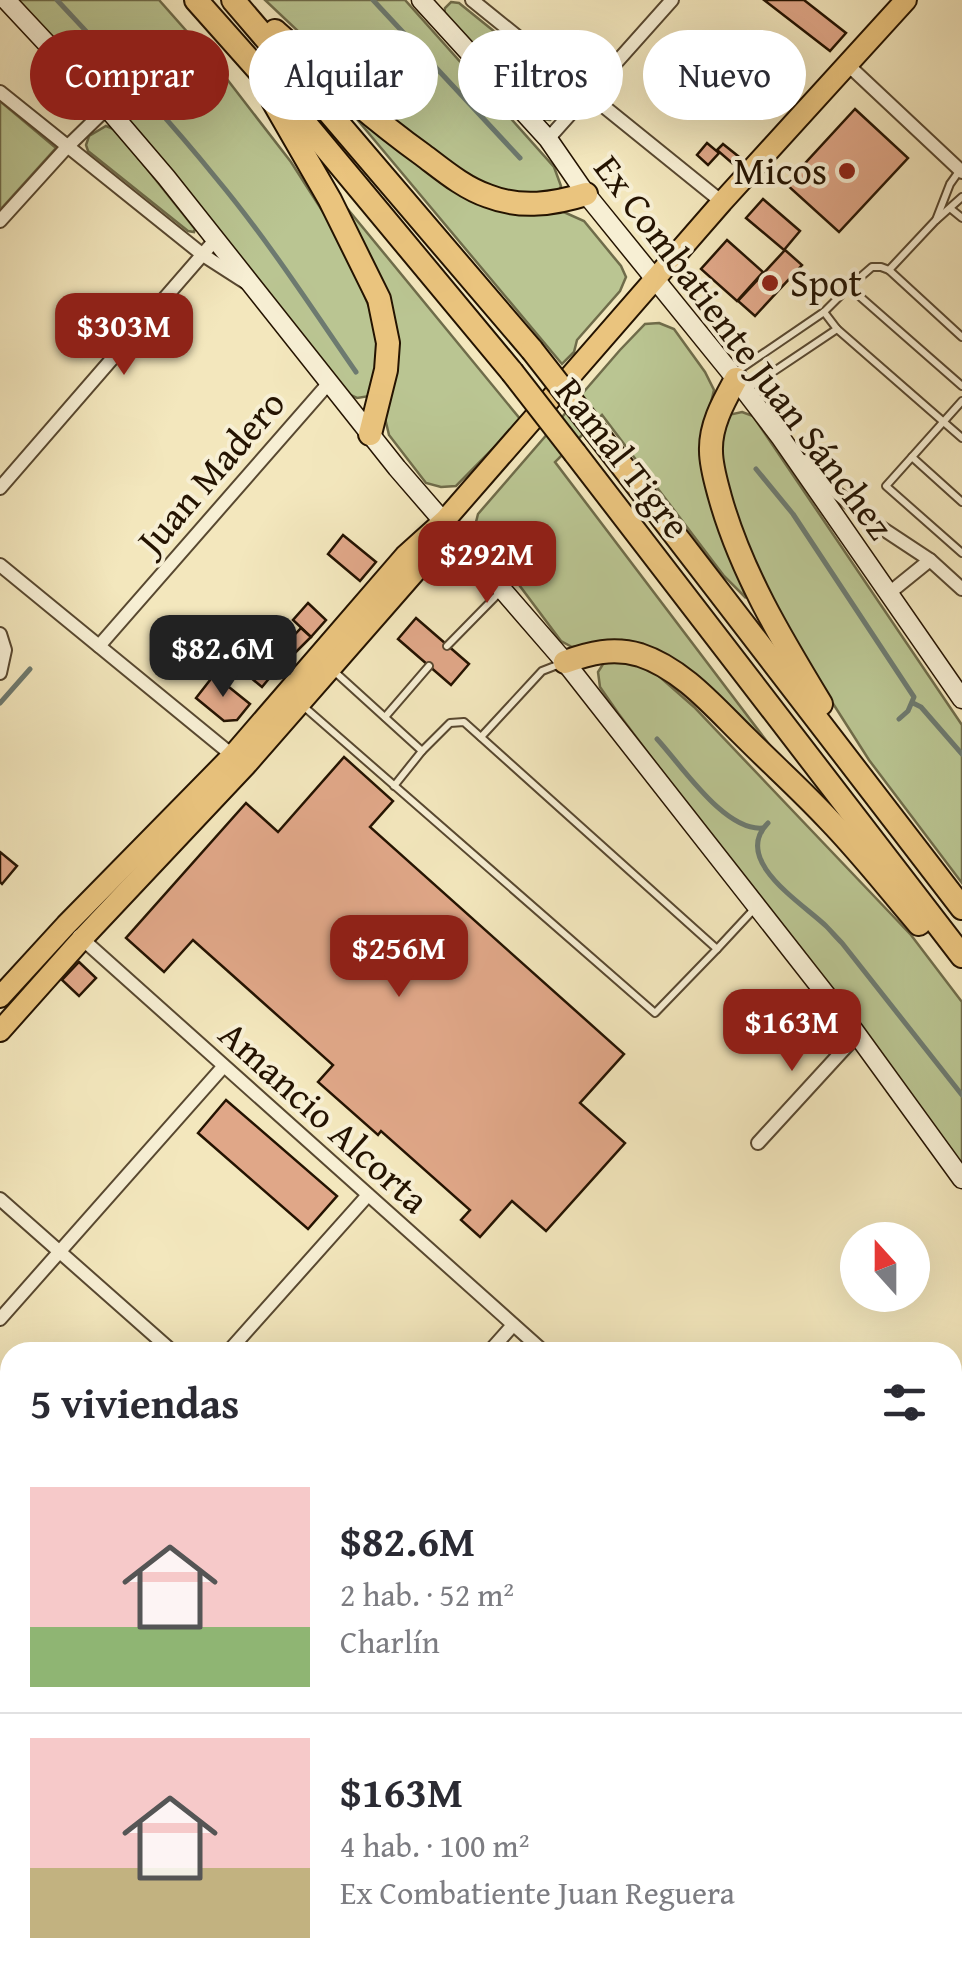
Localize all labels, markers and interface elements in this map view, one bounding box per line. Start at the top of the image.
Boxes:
chip: Comprar [30,30,229,120]
chip: Alquilar [249,30,438,120]
chip: Filtros [458,30,623,120]
chip: Nuevo [643,30,806,120]
street label: Ex Combatiente Juan Sánchez [581,142,908,550]
place label: Micos [734,142,827,198]
marker: Micos [836,160,858,182]
place label: Spot [790,254,862,310]
marker: Spot [759,272,781,294]
pin: $303M [54,293,194,378]
text: $303M [77,302,171,349]
street label: Ramal Tigre [543,365,705,550]
street label: Juan Madero [120,377,298,569]
pin: $292M [417,521,557,606]
text: $292M [440,530,534,577]
pin: $82.6M [142,615,304,700]
text: $82.6M [172,624,274,671]
pin: $256M [329,915,469,1000]
text: $256M [352,924,446,971]
pin: $163M [722,989,862,1074]
text: $163M [745,998,839,1045]
street label: Amancio Alcorta [207,1007,442,1226]
north arrow [840,1222,930,1312]
map controls [840,1222,930,1312]
text: 5 viviendas [30,1372,239,1433]
icon: filters [877,1375,932,1430]
text: $82.6M [340,1510,475,1571]
icon: home [110,1527,230,1647]
text: 2 hab. · 52 m² [340,1571,514,1618]
text: Charlín [340,1618,440,1665]
text: $163M [340,1761,463,1822]
icon: home [110,1778,230,1898]
text: 4 hab. · 100 m² [340,1822,529,1869]
text: Ex Combatiente Juan Reguera [340,1869,735,1916]

